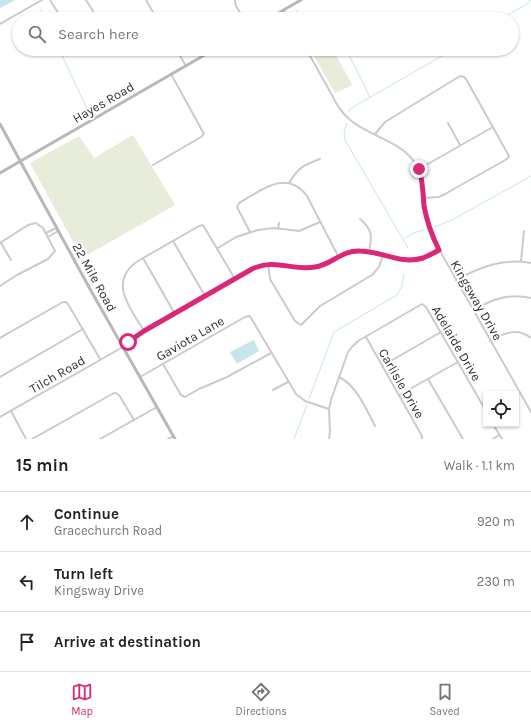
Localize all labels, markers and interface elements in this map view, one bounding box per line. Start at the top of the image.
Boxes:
search box [12,12,519,56]
icon: search [26,23,48,45]
text: Search here [58,25,139,43]
street label: Hayes Road [70,79,137,126]
route end [410,160,428,178]
street label: 22 Mile Road [69,240,120,314]
street label: Kingsway Drive [448,258,506,343]
street label: Adelaide Drive [429,303,484,384]
street label: Gaviota Lane [154,313,227,364]
route start [119,333,137,351]
street label: Carlisle Drive [376,346,428,421]
street label: Tilch Road [27,353,88,396]
map controls [483,391,519,427]
button: locate [483,391,519,427]
text: 15 min [16,455,69,475]
text: Walk · 1.1 km [444,458,515,473]
text: Continue [54,505,119,523]
icon: ahead [16,511,38,533]
text: 920 m [477,514,515,529]
text: Gracechurch Road [54,523,162,538]
text: Turn left [54,565,113,583]
icon: left [16,571,38,593]
text: 230 m [477,574,515,589]
text: Kingsway Drive [54,583,144,598]
icon: arrive [16,631,38,653]
text: Arrive at destination [54,633,201,651]
tab: Map [71,681,93,718]
tab: Directions [235,681,287,718]
tab: Saved [429,681,460,718]

